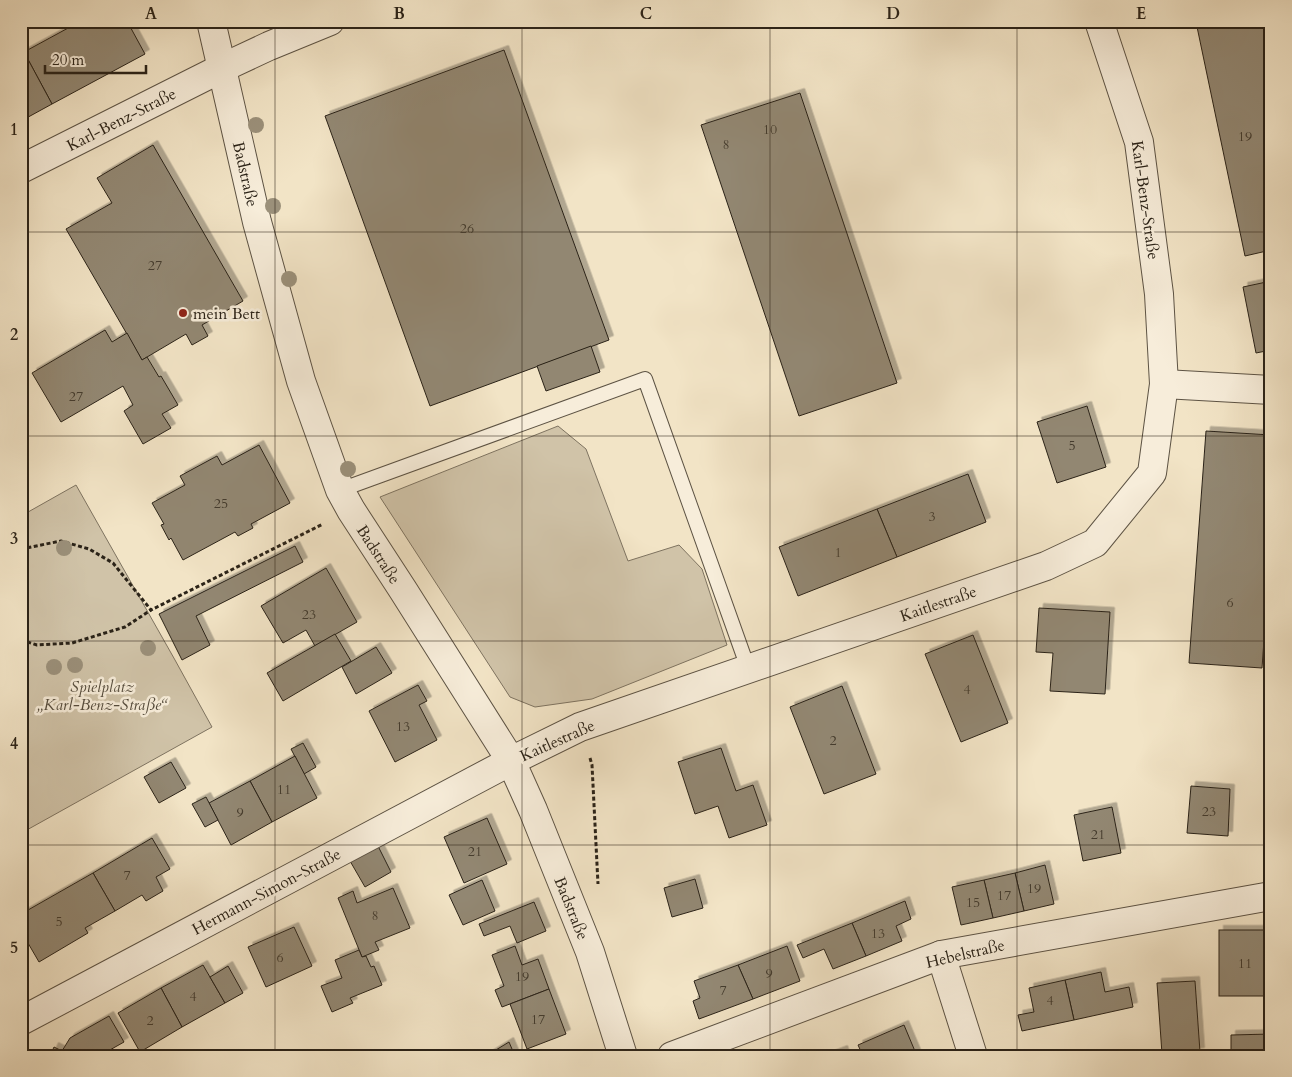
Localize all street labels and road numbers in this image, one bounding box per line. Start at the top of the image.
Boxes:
street label: Karl-Benz-Straße [63,83,180,157]
street label: Badstraße [227,139,263,209]
street label: Karl-Benz-Straße [1126,139,1164,261]
street label: Badstraße [351,521,405,588]
street label: Kaitlestraße [897,581,980,627]
street label: Kaitlestraße [517,715,598,767]
street label: Hermann-Simon-Straße [188,843,345,941]
street label: Badstraße [548,874,594,943]
street label: Hebelstraße [924,934,1007,974]

